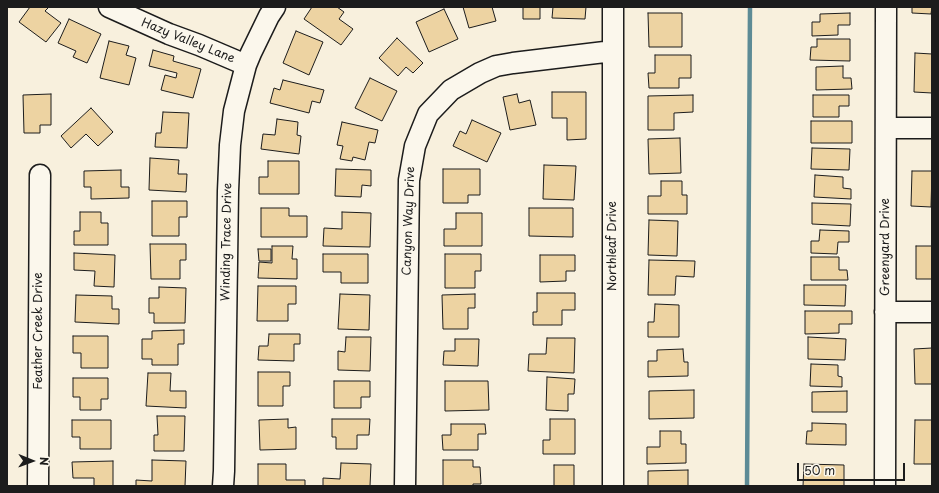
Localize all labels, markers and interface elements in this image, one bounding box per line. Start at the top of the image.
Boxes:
street label: Hazy Valley Lane [139,16,237,66]
street label: Canyon Way Drive [400,166,418,276]
street label: Winding Trace Drive [219,183,235,301]
street label: Greenyard Drive [879,198,893,296]
street label: Northleaf Drive [606,201,620,291]
street label: Feather Creek Drive [32,272,46,390]
north arrow [12,441,52,481]
scale bar [799,455,907,481]
text: N [36,457,53,466]
text: 50 m [804,461,835,479]

